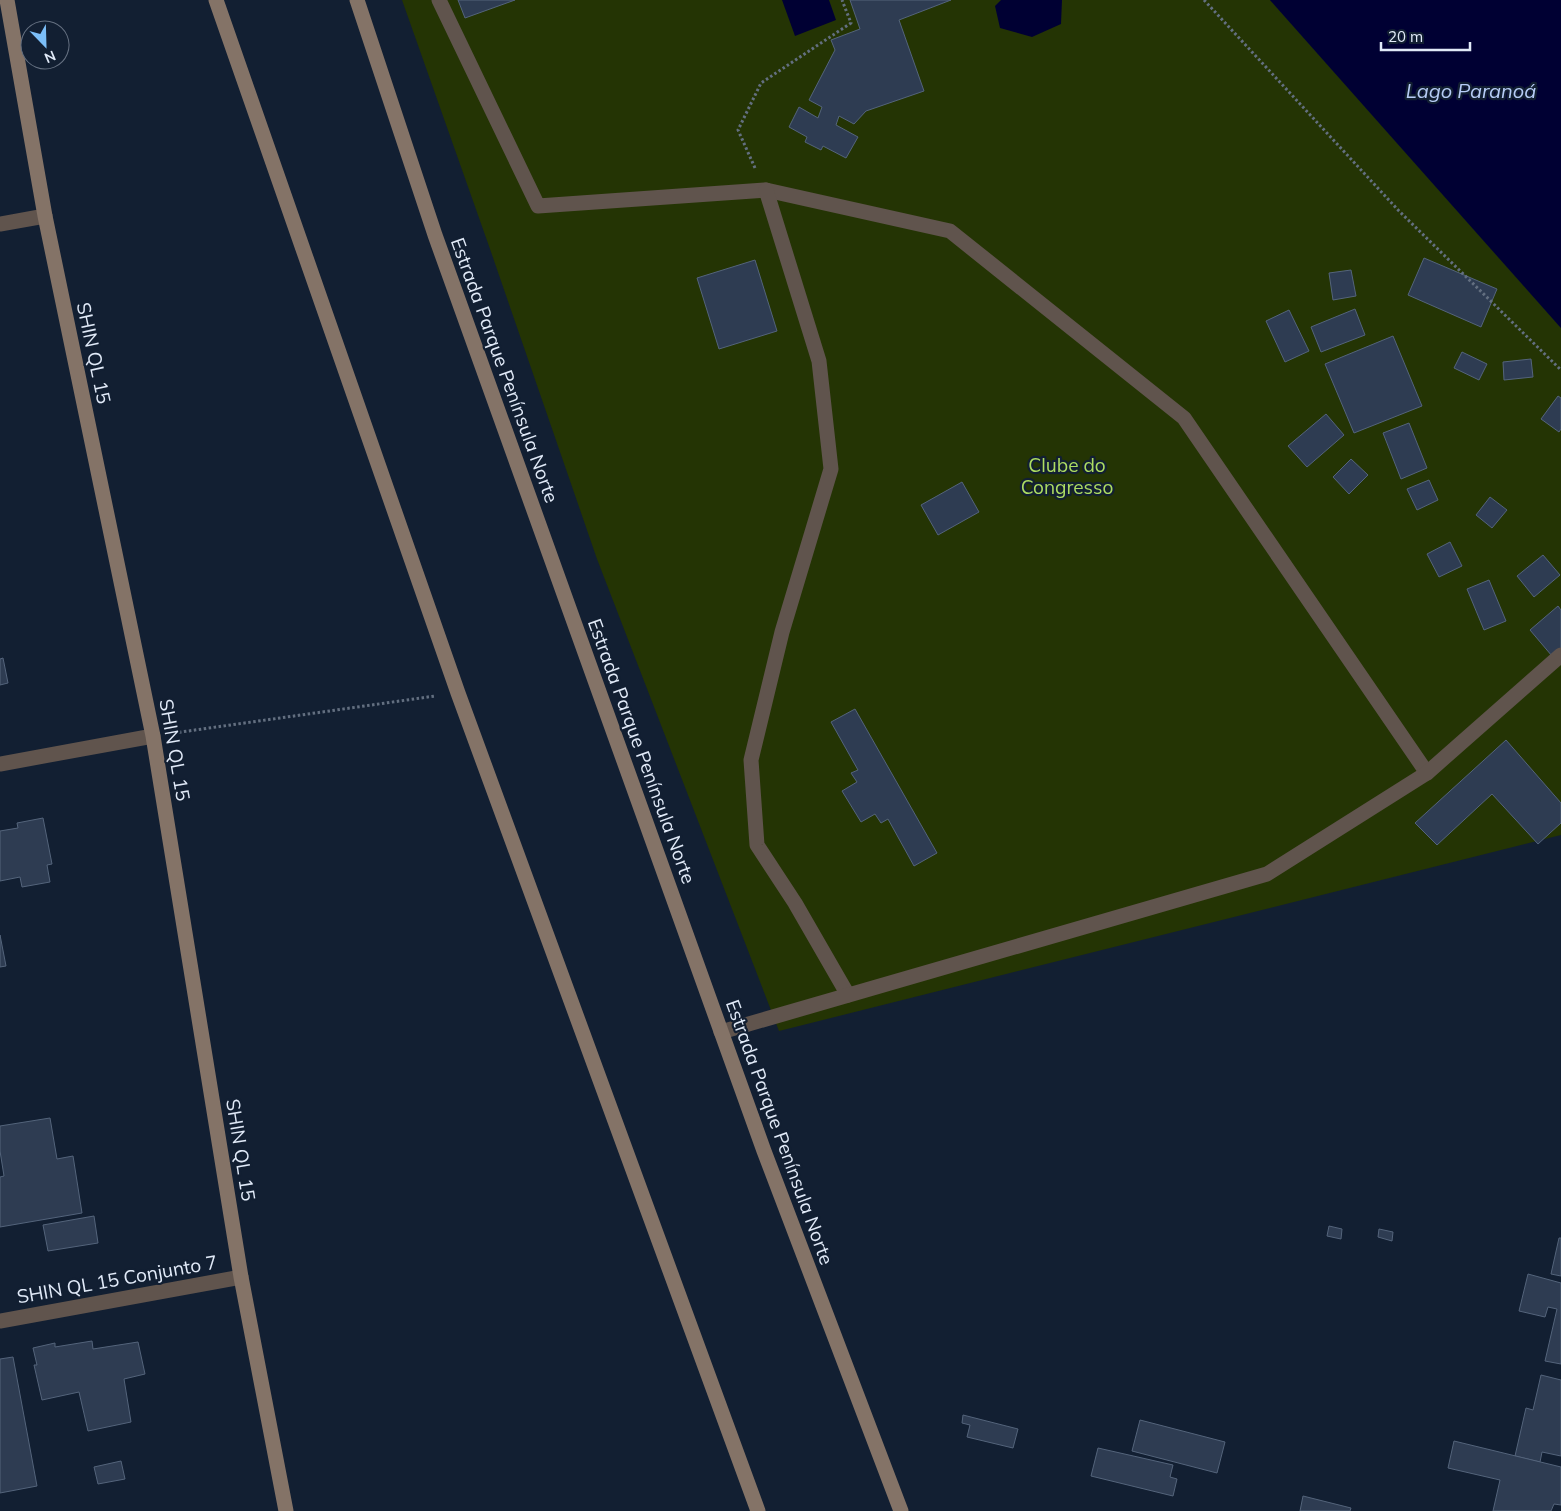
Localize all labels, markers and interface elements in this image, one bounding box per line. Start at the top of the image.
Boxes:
north arrow [20,20,70,70]
scale bar [1381,20,1470,52]
text: 20 m [1388,27,1423,46]
text: N [42,47,58,67]
water label: Lago Paranoá [1406,78,1536,103]
street label: Estrada Parque Península Norte [446,234,564,506]
street label: SHIN QL 15 [72,300,116,406]
park label: Clube do Congresso [1021,453,1113,499]
street label: Estrada Parque Península Norte [583,615,701,887]
street label: SHIN QL 15 [154,697,196,803]
street label: Estrada Parque Península Norte [721,996,839,1268]
street label: SHIN QL 15 [221,1097,261,1203]
street label: SHIN QL 15 Conjunto 7 [15,1250,219,1308]

